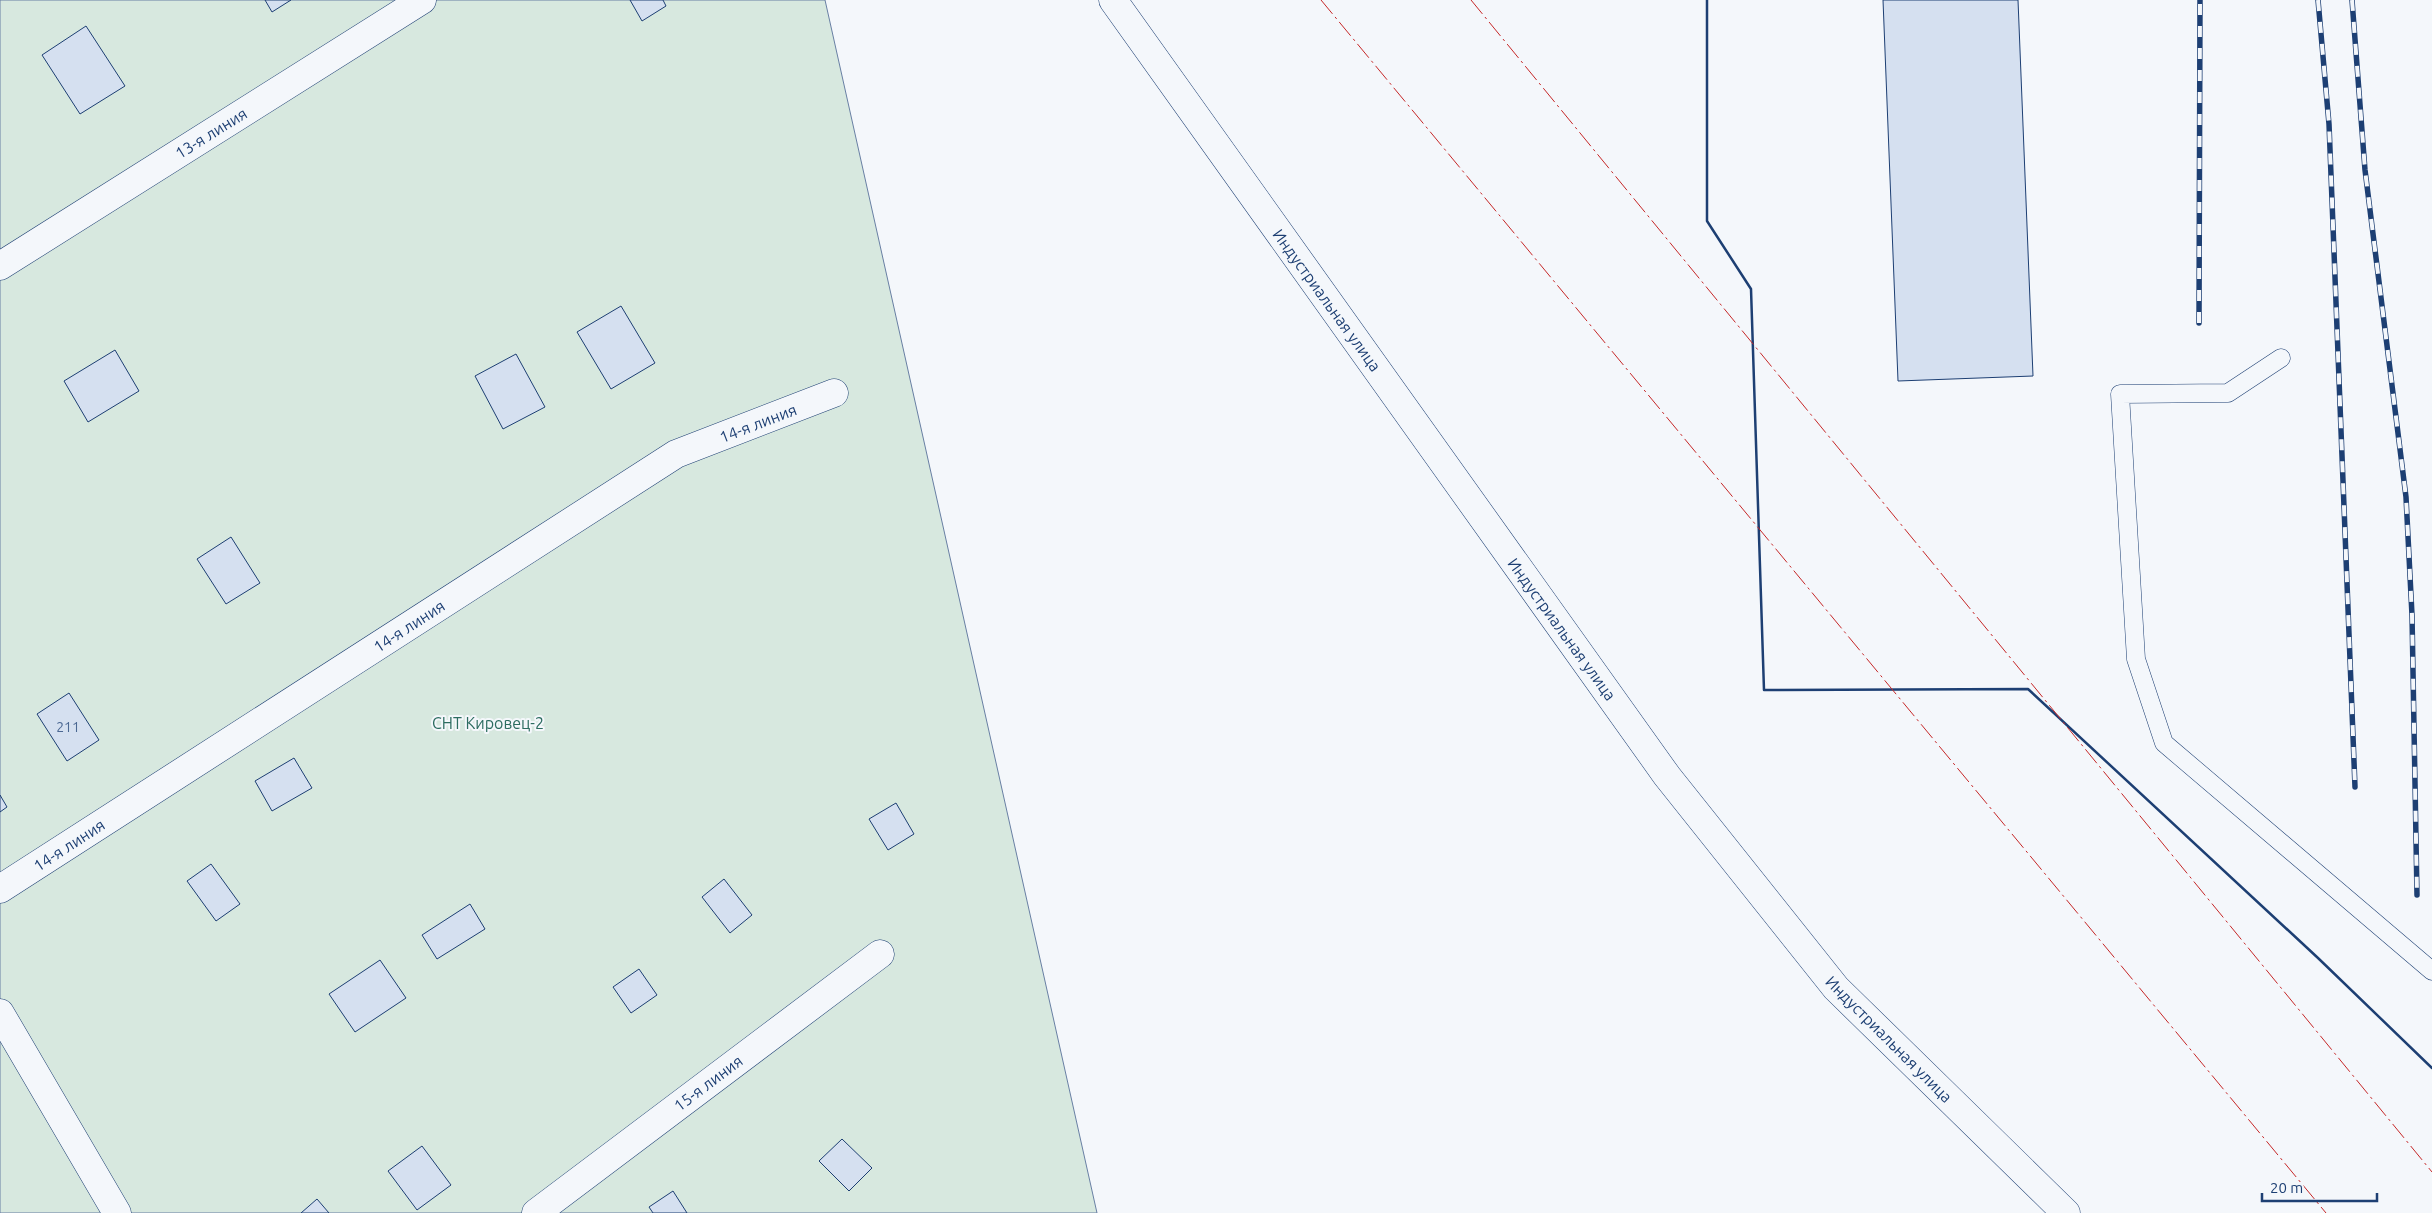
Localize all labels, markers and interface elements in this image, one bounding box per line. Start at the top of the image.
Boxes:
street label: 13-я линия [172,104,250,162]
street label: Индустриальная улица [1269,225,1385,375]
street label: 14-я линия [717,400,799,446]
street label: Индустриальная улица [1504,554,1620,704]
street label: 14-я линия [370,596,448,656]
park label: СНТ Кировец-2 [432,714,544,732]
house number: 211 [56,719,80,735]
street label: 14-я линия [30,815,108,875]
street label: Индустриальная улица [1822,972,1956,1106]
street label: 15-я линия [670,1051,746,1115]
scale bar [2262,1170,2377,1202]
text: 20 m [2270,1179,2303,1196]

